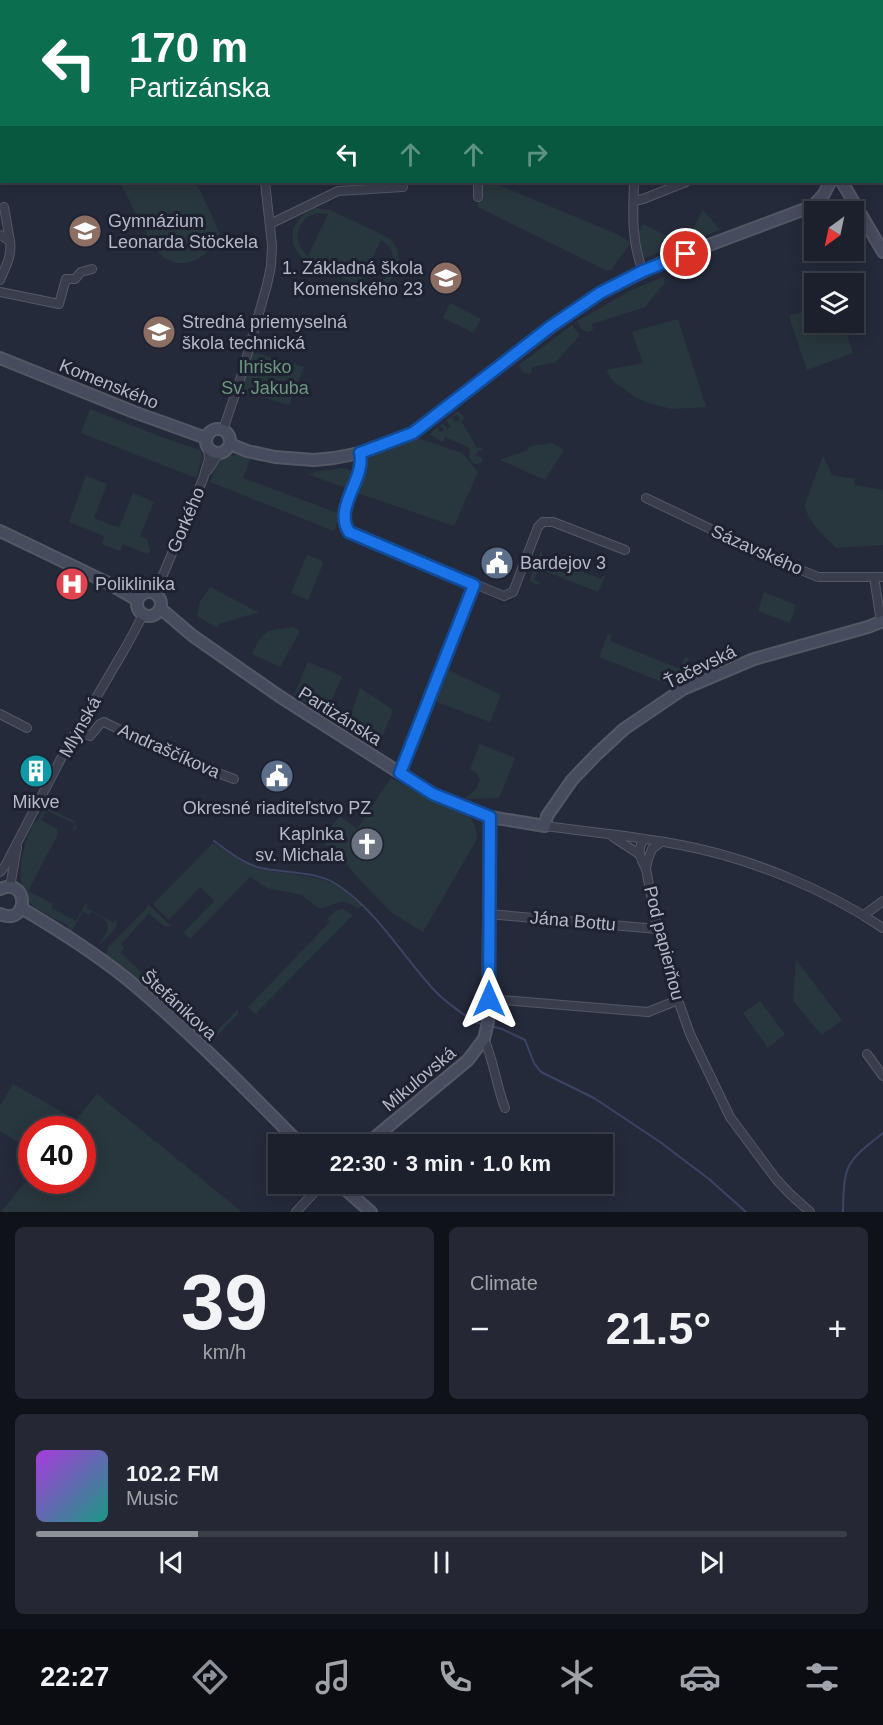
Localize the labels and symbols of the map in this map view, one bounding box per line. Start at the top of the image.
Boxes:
north arrow [804,201,864,261]
place label: Gymnázium Leonarda Stöckela [108,211,259,252]
school or university icon: Gymnázium Leonarda Stöckela [67,213,103,249]
pin [660,228,711,279]
place label: 1. Základná škola Komenského 23 [282,258,424,299]
school or university icon: 1. Základná škola Komenského 23 [428,260,464,296]
place label: Stredná priemyselná škola technická [182,312,348,353]
school or university icon: Stredná priemyselná škola technická [141,314,177,350]
street label: Komenského [57,355,161,413]
park label: Ihrisko Sv. Jakuba [221,357,310,398]
street label: Gorkého [163,484,209,556]
street label: Sázavského [708,521,806,579]
public building icon: Bardejov 3 [479,545,515,581]
place label: Bardejov 3 [520,553,606,573]
hospital icon: Poliklinika [54,566,90,602]
place label: Poliklinika [95,574,176,594]
street label: Ťačevská [661,641,740,693]
street label: Partizánska [295,683,386,750]
street label: Mlynská [55,692,105,761]
street label: Andraščíkova [115,720,224,783]
building icon: Mikve [18,753,54,789]
public building icon: Okresné riaditeľstvo PZ [259,758,295,794]
place label: Mikve [12,792,60,812]
place label: Okresné riaditeľstvo PZ [183,798,371,818]
place label: Kaplnka sv. Michala [255,824,345,865]
church icon: Kaplnka sv. Michala [349,826,385,862]
street label: Pod papierňou [640,884,688,1002]
street label: Jána Bottu [529,907,617,935]
street label: Štefánikova [137,965,222,1045]
position arrow [457,967,521,1031]
street label: Mikulovská [378,1042,460,1115]
speed limit sign: 40 [18,1116,96,1194]

